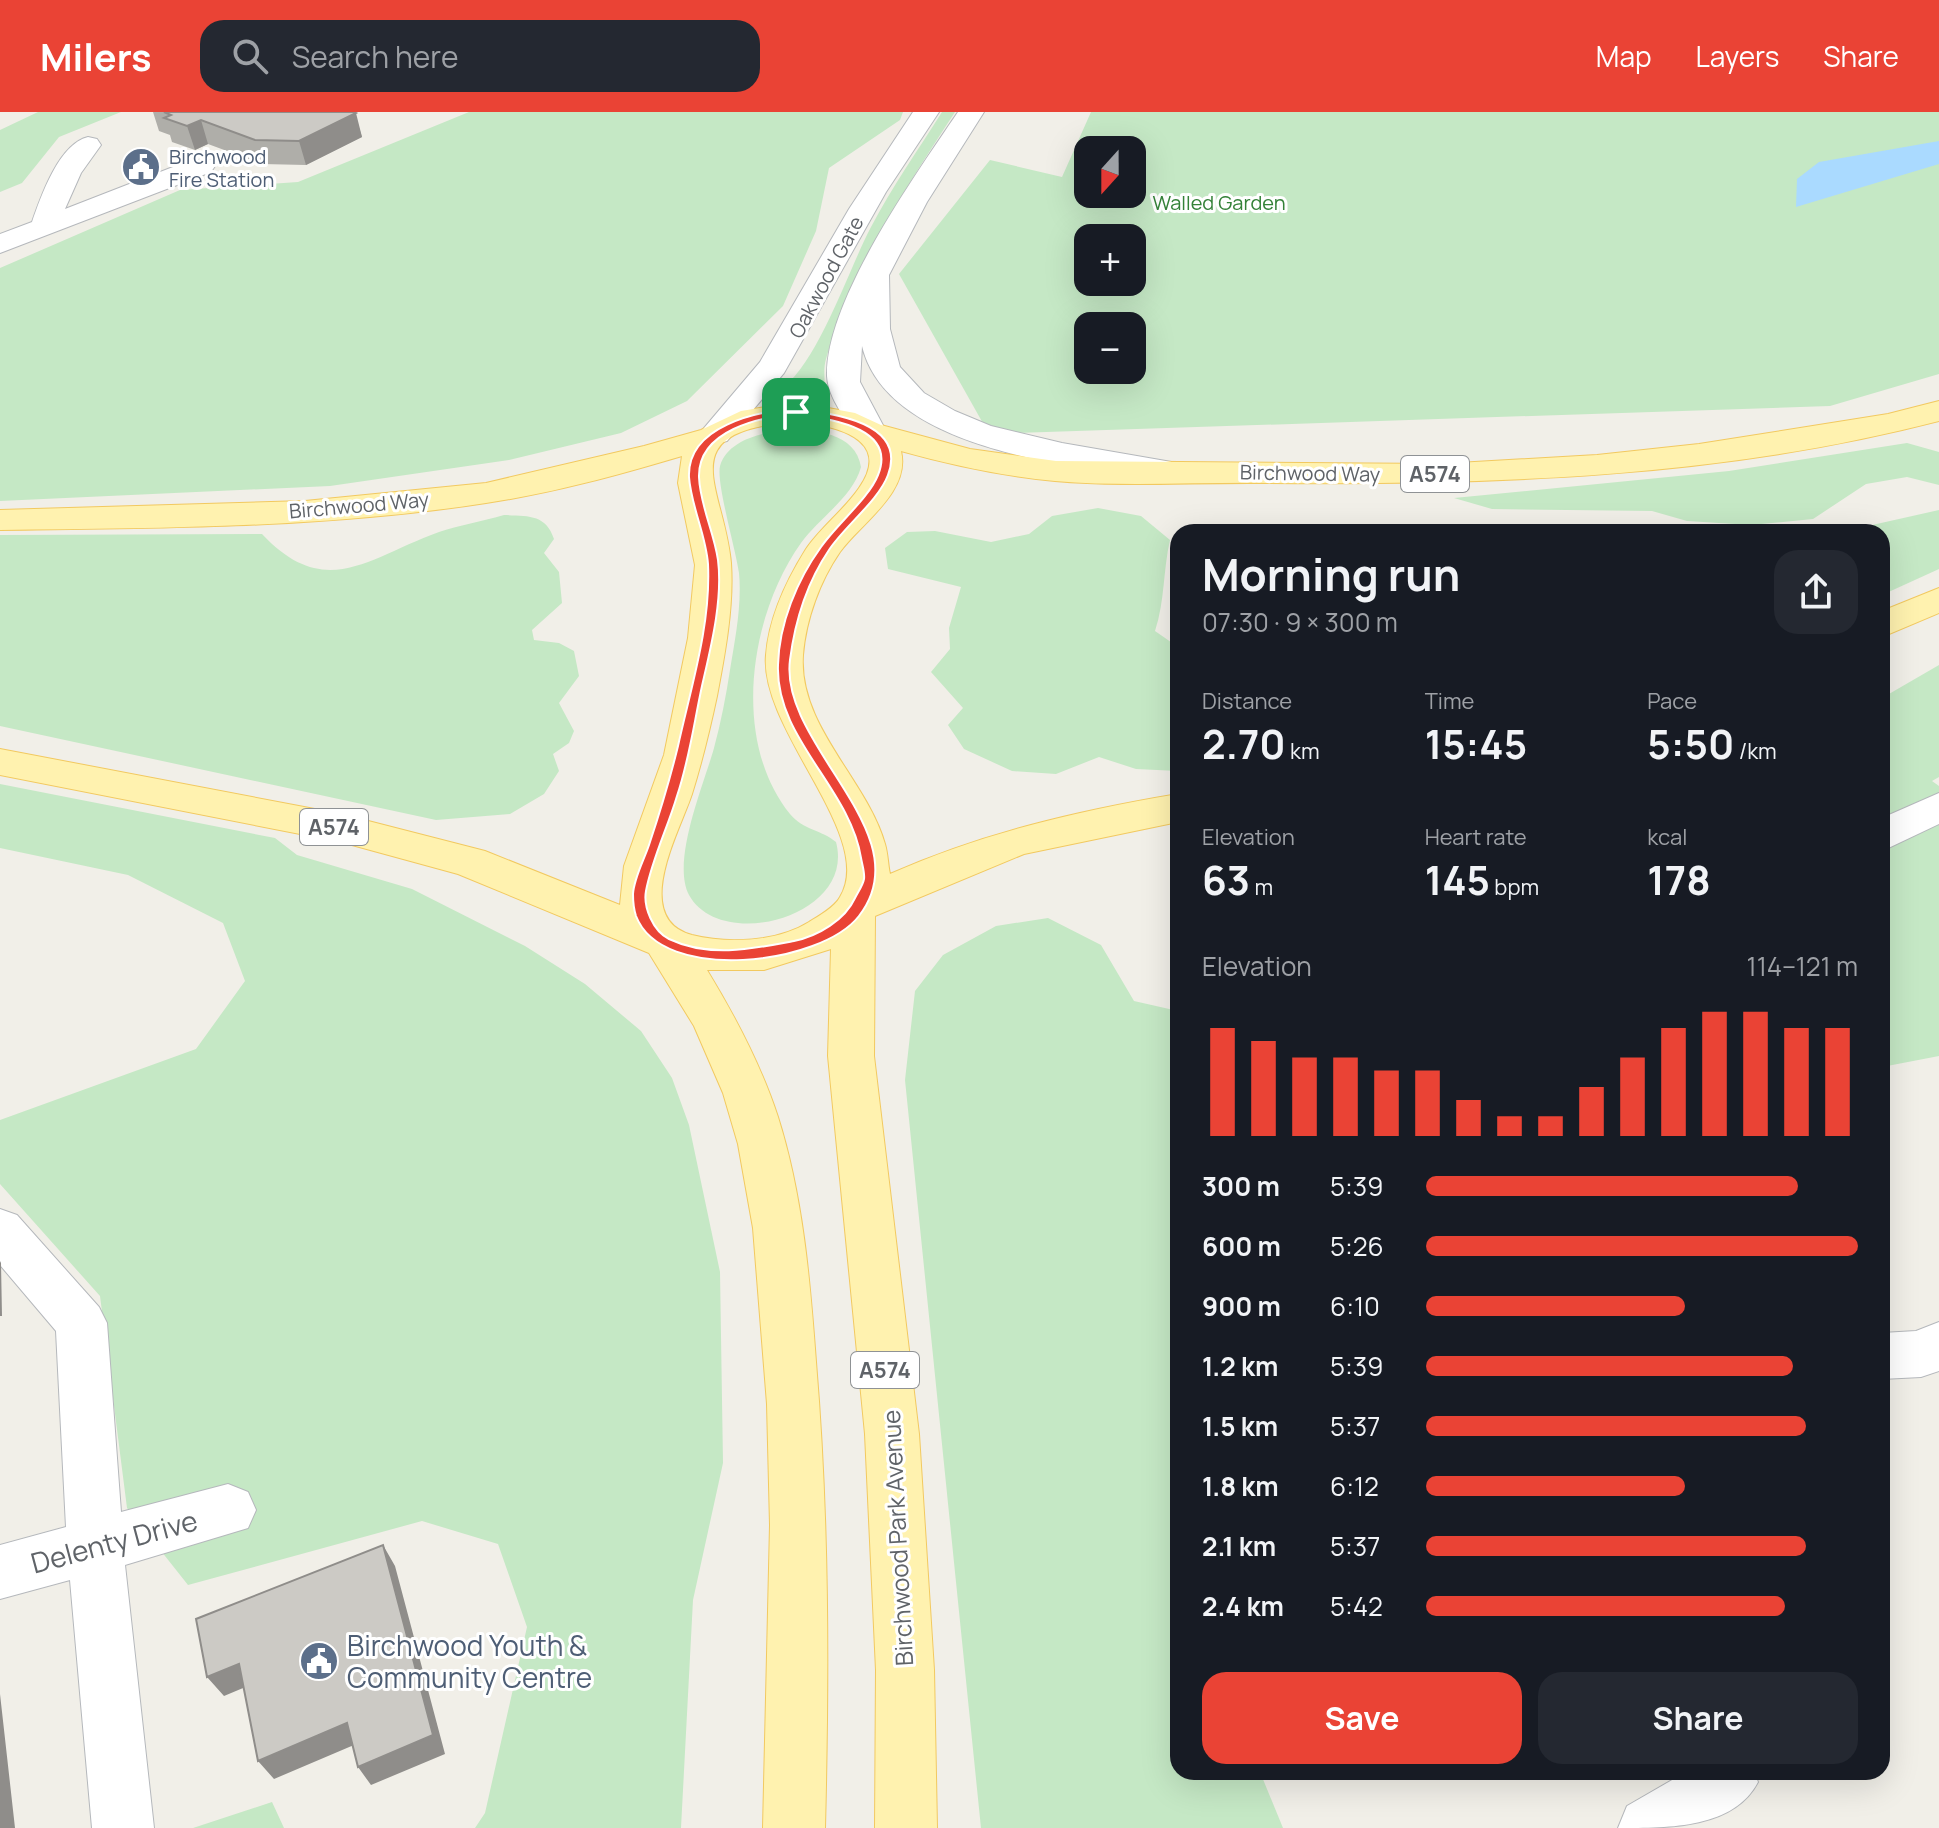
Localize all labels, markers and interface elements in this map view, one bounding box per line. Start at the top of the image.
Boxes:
search box [200,20,760,92]
text: Milers [40,30,152,82]
icon: search [228,34,272,78]
text: Search here [292,36,458,77]
text: Map [1596,37,1652,75]
text: Layers [1696,37,1779,75]
text: Share [1823,37,1899,75]
north arrow [1074,136,1146,208]
map controls [1074,136,1146,384]
place label: Birchwood Fire Station [169,143,274,193]
public building icon: Birchwood Fire Station [120,146,162,188]
park label: Walled Garden [1152,189,1286,216]
street label: Oakwood Gate [783,211,869,343]
button: + [1074,224,1146,296]
button: − [1074,312,1146,384]
pin [762,378,830,446]
icon: arrive [774,390,818,434]
road number: A574 [1401,456,1469,492]
street label: Birchwood Way [1240,458,1381,488]
street label: Birchwood Way [288,485,430,525]
text: Morning run [1202,544,1460,604]
button: share [1774,550,1858,634]
text: 07:30 · 9 × 300 m [1202,604,1398,640]
text: Distance [1202,686,1292,716]
text: Time [1425,686,1474,716]
text: Pace [1647,686,1697,716]
text: 2.70 [1202,716,1286,771]
text: 15:45 [1425,716,1527,771]
text: 5:50 [1647,716,1734,771]
text: km [1286,736,1320,766]
text: /km [1734,736,1777,766]
road number: A574 [300,809,368,845]
text: Elevation [1202,822,1295,852]
text: Heart rate [1425,822,1527,852]
text: kcal [1647,822,1687,852]
text: 63 [1202,852,1250,907]
text: 145 [1425,852,1490,907]
text: 178 [1647,852,1711,907]
text: m [1250,872,1273,902]
text: bpm [1490,872,1539,902]
text: Elevation [1202,948,1312,984]
text: 114–121 m [1747,948,1858,984]
text: 300 m [1202,1168,1280,1204]
text: 5:39 [1330,1168,1383,1204]
text: 600 m [1202,1228,1281,1264]
text: 5:26 [1330,1228,1384,1264]
text: 900 m [1202,1288,1281,1324]
text: 6:10 [1330,1288,1380,1324]
text: 1.2 km [1202,1348,1278,1384]
text: 5:39 [1330,1348,1383,1384]
road number: A574 [851,1352,919,1388]
text: 1.5 km [1202,1408,1278,1444]
text: 5:37 [1330,1408,1380,1444]
street label: Birchwood Park Avenue [874,1409,920,1667]
text: 1.8 km [1202,1468,1279,1504]
text: 6:12 [1330,1468,1379,1504]
street label: Delenty Drive [27,1501,201,1581]
text: 2.1 km [1202,1528,1276,1564]
text: 5:37 [1330,1528,1380,1564]
text: 2.4 km [1202,1588,1284,1624]
text: 5:42 [1330,1588,1383,1624]
place label: Birchwood Youth & Community Centre [347,1626,592,1696]
public building icon: Birchwood Youth & Community Centre [298,1640,340,1682]
button: Save [1202,1672,1522,1764]
button: Share [1538,1672,1858,1764]

